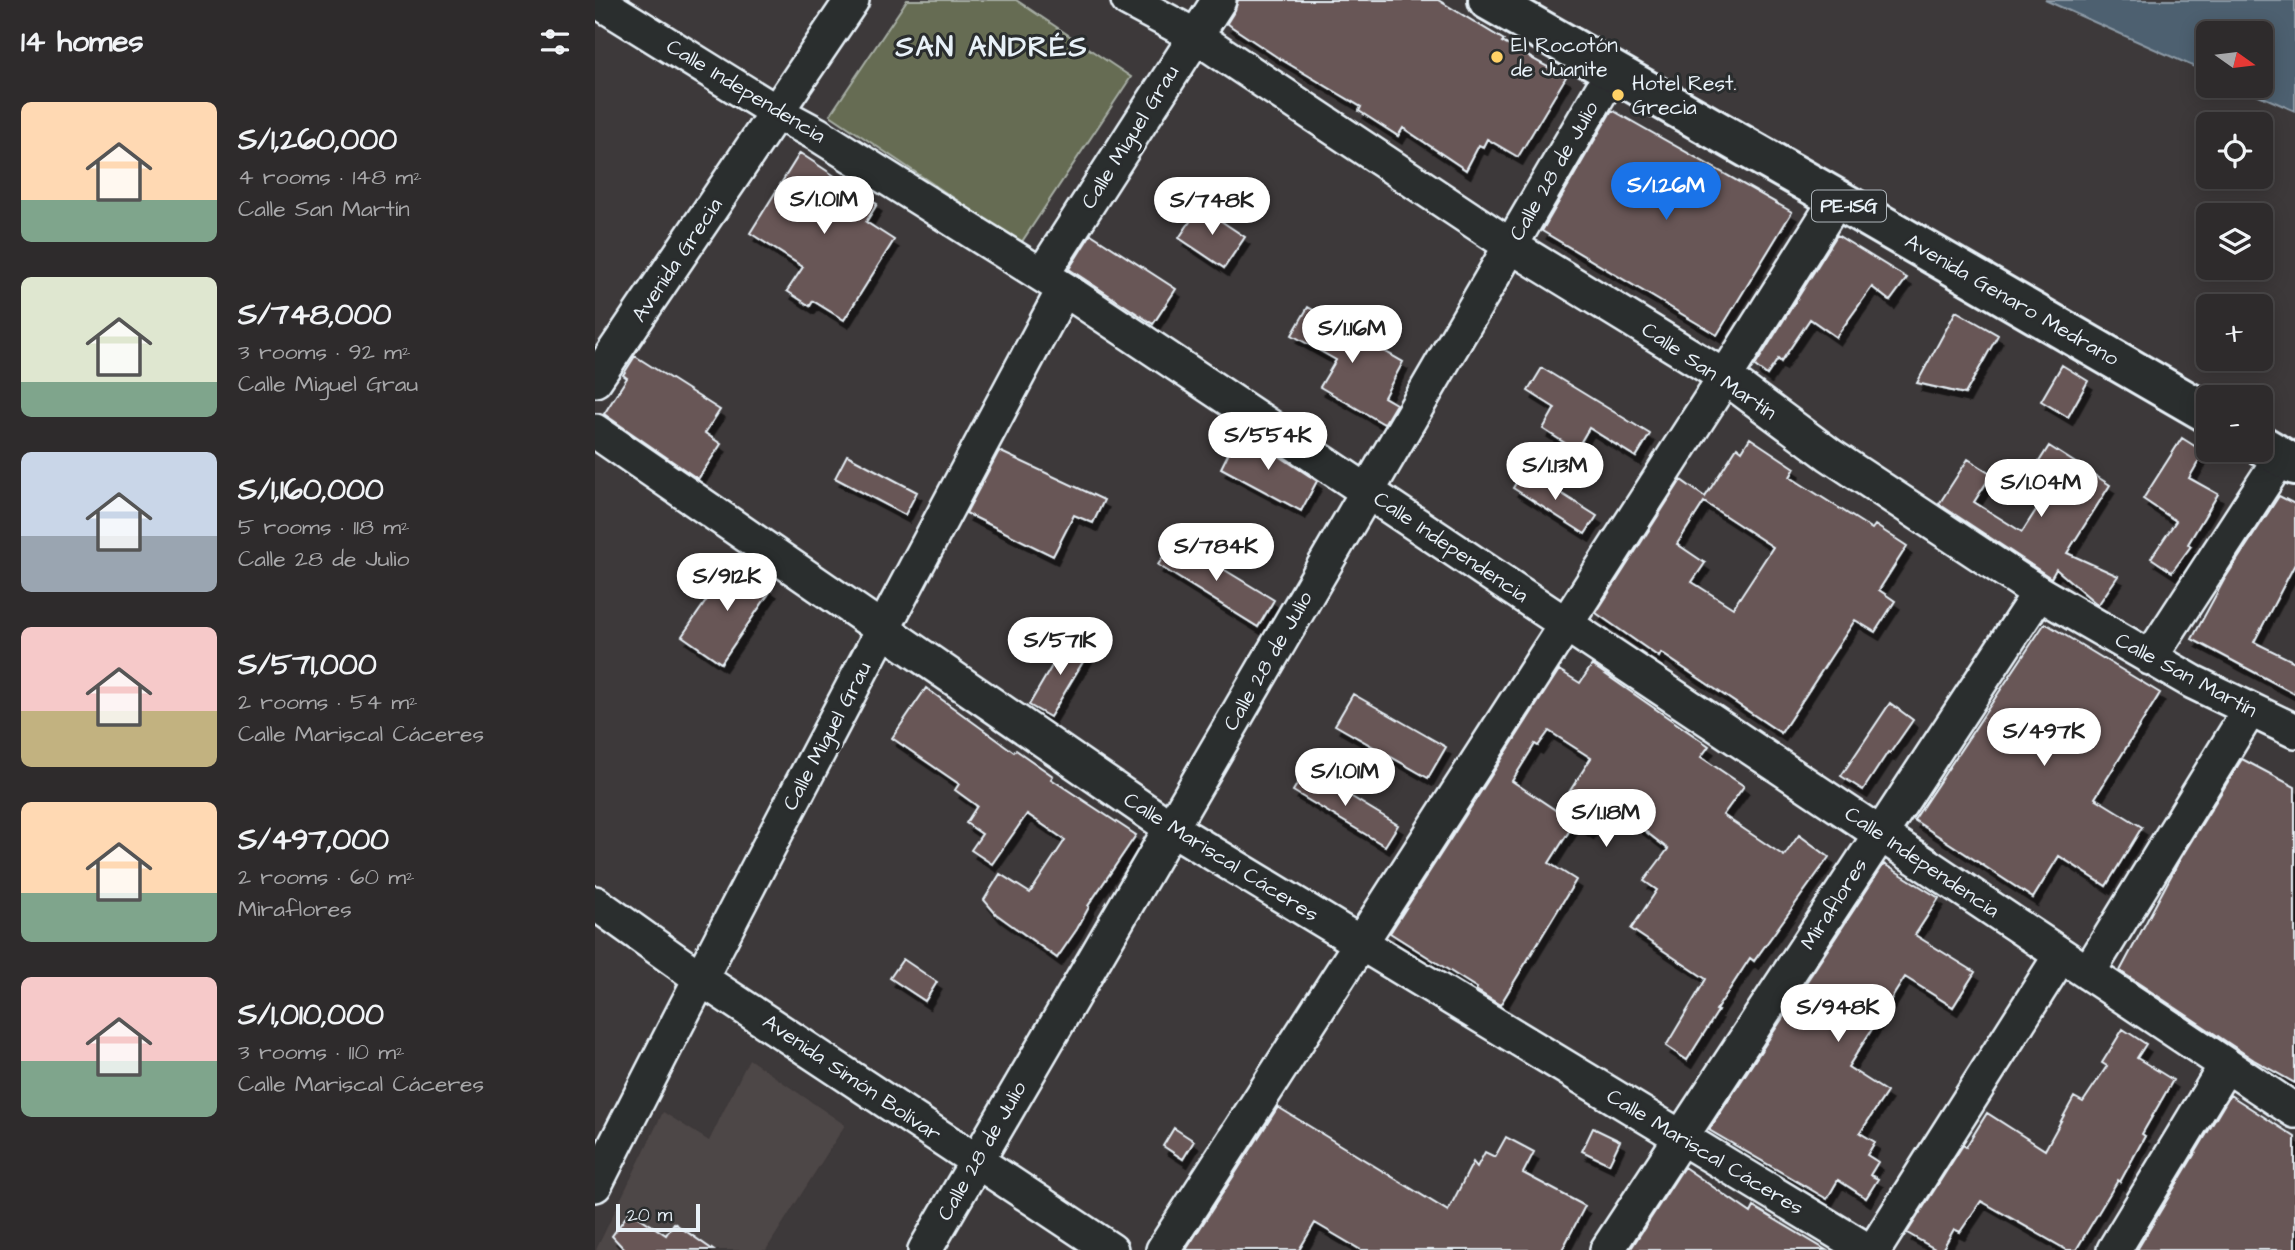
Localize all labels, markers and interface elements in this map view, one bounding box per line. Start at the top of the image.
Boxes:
text: 14 homes [21,21,144,63]
north arrow [2196,21,2273,98]
map controls [2196,21,2273,462]
icon: filters [536,23,574,61]
district label: SAN ANDRÉS [895,28,1088,67]
place label: El Rocotón de Juanite [1511,31,1618,84]
street label: Calle Independencia [660,32,831,151]
marker: El Rocotón de Juanite [1489,49,1505,65]
street label: Calle Miguel Grau [1074,59,1188,216]
place label: Hotel Rest. Grecia [1632,69,1736,122]
marker: Hotel Rest. Grecia [1610,87,1626,103]
street label: Calle 28 de Julio [1502,96,1606,246]
button: locate [2196,112,2273,189]
text: S/1,260,000 [238,119,397,161]
icon: home [77,130,161,214]
text: 4 rooms · 148 m² [238,161,422,193]
pin: S/1.26M [1601,162,1731,222]
text: S/1.26M [1627,169,1705,201]
pin: S/1.01M [759,176,889,236]
pin: S/748K [1155,177,1269,237]
text: S/1.01M [790,183,858,215]
text: S/748K [1170,184,1254,216]
road number: PE-1SG [1812,190,1886,222]
street label: Avenida Grecia [625,192,729,328]
text: Calle San Martín [238,193,410,225]
button: layers [2196,203,2273,280]
street label: Avenida Genaro Medrano [1900,227,2124,373]
text: S/748,000 [238,294,391,336]
button: + [2196,294,2273,371]
icon: home [77,305,161,389]
pin: S/1.16M [1287,306,1417,365]
text: S/1.16M [1318,312,1386,344]
street label: Calle San Martín [1636,315,1782,427]
text: 3 rooms · 92 m² [238,336,411,368]
text: Calle Miguel Grau [238,368,418,400]
button: − [2196,385,2273,462]
pin: S/554K [1211,412,1325,472]
text: S/554K [1224,419,1312,451]
pin: S/1.13M [1490,442,1620,502]
text: S/1.13M [1522,449,1588,481]
pin: S/1.04M [1976,460,2106,519]
text: S/1.04M [2001,466,2081,498]
text: S/1,160,000 [238,469,384,511]
icon: home [77,480,161,564]
street label: Calle Independencia [1367,484,1534,611]
text: 5 rooms · 118 m² [238,511,410,543]
pin: S/784K [1159,524,1273,583]
text: S/784K [1174,530,1258,562]
text: Calle 28 de Julio [238,543,410,575]
pin: S/912K [670,554,784,613]
text: S/912K [693,560,761,592]
street label: Calle 28 de Julio [1216,586,1320,736]
pin: S/571K [1003,618,1117,677]
text: S/571K [1024,624,1096,656]
street label: Calle San Martín [2110,625,2262,725]
text: S/571,000 [238,644,377,686]
icon: home [77,655,161,739]
street label: Calle Miguel Grau [776,656,880,816]
text: 2 rooms · 54 m² [238,686,418,718]
pin: S/497K [1987,708,2101,768]
text: S/497K [2003,715,2085,747]
text: Calle Mariscal Cáceres [238,718,484,750]
pin: S/1.01M [1280,748,1410,808]
text: S/1.01M [1311,755,1379,787]
street label: Calle Mariscal Cáceres [1118,785,1324,929]
pin: S/1.18M [1541,790,1671,849]
text: S/1.18M [1572,796,1640,828]
street label: Calle Independencia [1838,799,2005,926]
text: S/497,000 [238,819,389,861]
icon: home [77,830,161,914]
street label: Miraflores [1794,853,1874,955]
text: 2 rooms · 60 m² [238,861,415,893]
text: Miraflores [238,893,352,925]
pin: S/948K [1781,984,1895,1044]
text: S/948K [1797,991,1879,1023]
text: S/1,010,000 [238,994,384,1036]
icon: home [77,1005,161,1089]
street label: Avenida Simón Bolívar [757,1007,947,1149]
text: 3 rooms · 110 m² [238,1036,405,1068]
text: Calle Mariscal Cáceres [238,1068,484,1100]
street label: Calle 28 de Julio [930,1076,1034,1226]
street label: Calle Mariscal Cáceres [1601,1082,1809,1222]
scale bar [616,1201,700,1233]
text: 20 m [627,1202,672,1229]

